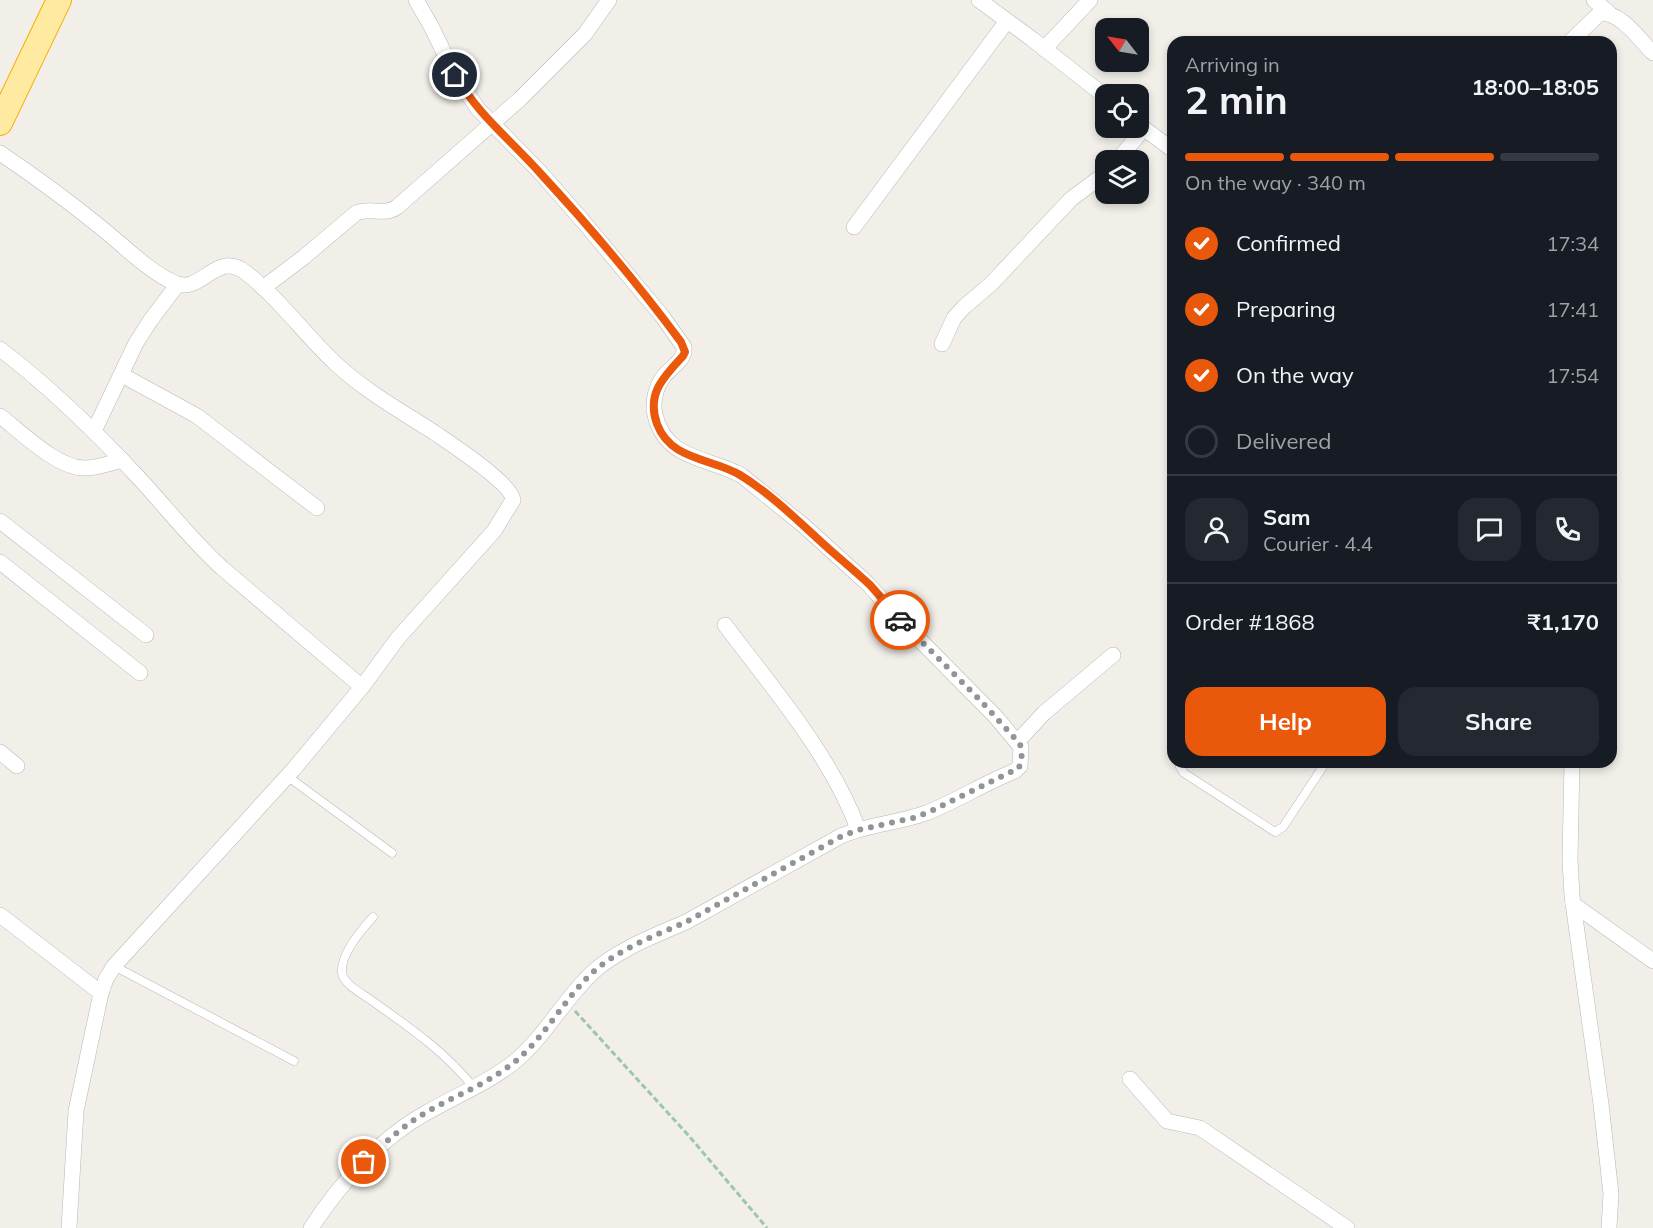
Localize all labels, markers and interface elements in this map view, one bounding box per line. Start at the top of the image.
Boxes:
north arrow [1095,18,1149,72]
map controls [1095,18,1149,204]
pin [429,49,480,100]
text: Arriving in [1185,52,1280,77]
icon: home [438,58,471,91]
text: 18:00–18:05 [1471,73,1599,101]
text: 2 min [1185,75,1288,124]
button: locate [1095,84,1149,138]
button: layers [1095,150,1149,204]
text: On the way · 340 m [1185,170,1366,195]
icon: check [1185,227,1218,260]
text: Confirmed [1236,229,1341,257]
text: 17:34 [1546,231,1599,256]
icon: check [1185,293,1218,326]
text: Preparing [1236,295,1336,323]
text: 17:41 [1546,297,1599,322]
icon: check [1185,359,1218,392]
text: On the way [1236,361,1354,389]
text: 17:54 [1546,363,1599,388]
text: Delivered [1236,427,1331,455]
button: person [1185,498,1248,561]
button: chat [1458,498,1521,561]
button: phone [1536,498,1599,561]
text: Sam [1263,503,1311,531]
text: Courier · 4.4 [1263,531,1373,556]
courier [870,590,930,650]
icon: car [884,604,917,637]
text: Order #1868 [1185,608,1315,636]
text: ₹1,170 [1528,608,1599,636]
button: Help [1185,687,1386,756]
button: Share [1398,687,1599,756]
pin [338,1136,389,1187]
icon: bag [347,1145,380,1178]

